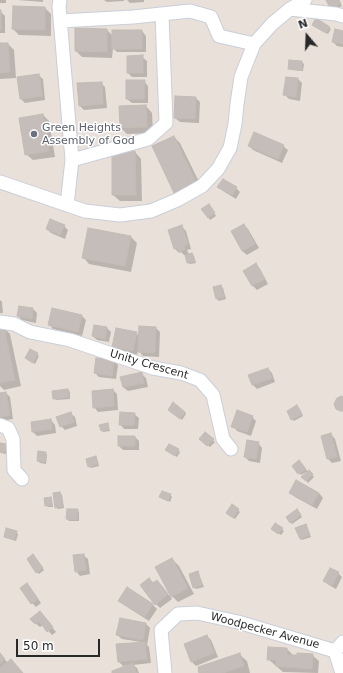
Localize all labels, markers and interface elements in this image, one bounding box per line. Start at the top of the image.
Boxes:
north arrow [287,16,327,56]
text: N [296,17,309,32]
place label: Green Heights Assembly of God [42,121,135,147]
marker: Green Heights Assembly of God [29,129,39,139]
street label: Unity Crescent [108,347,190,383]
street label: Woodpecker Avenue [209,610,321,652]
scale bar [18,631,102,657]
text: 50 m [23,639,54,653]

